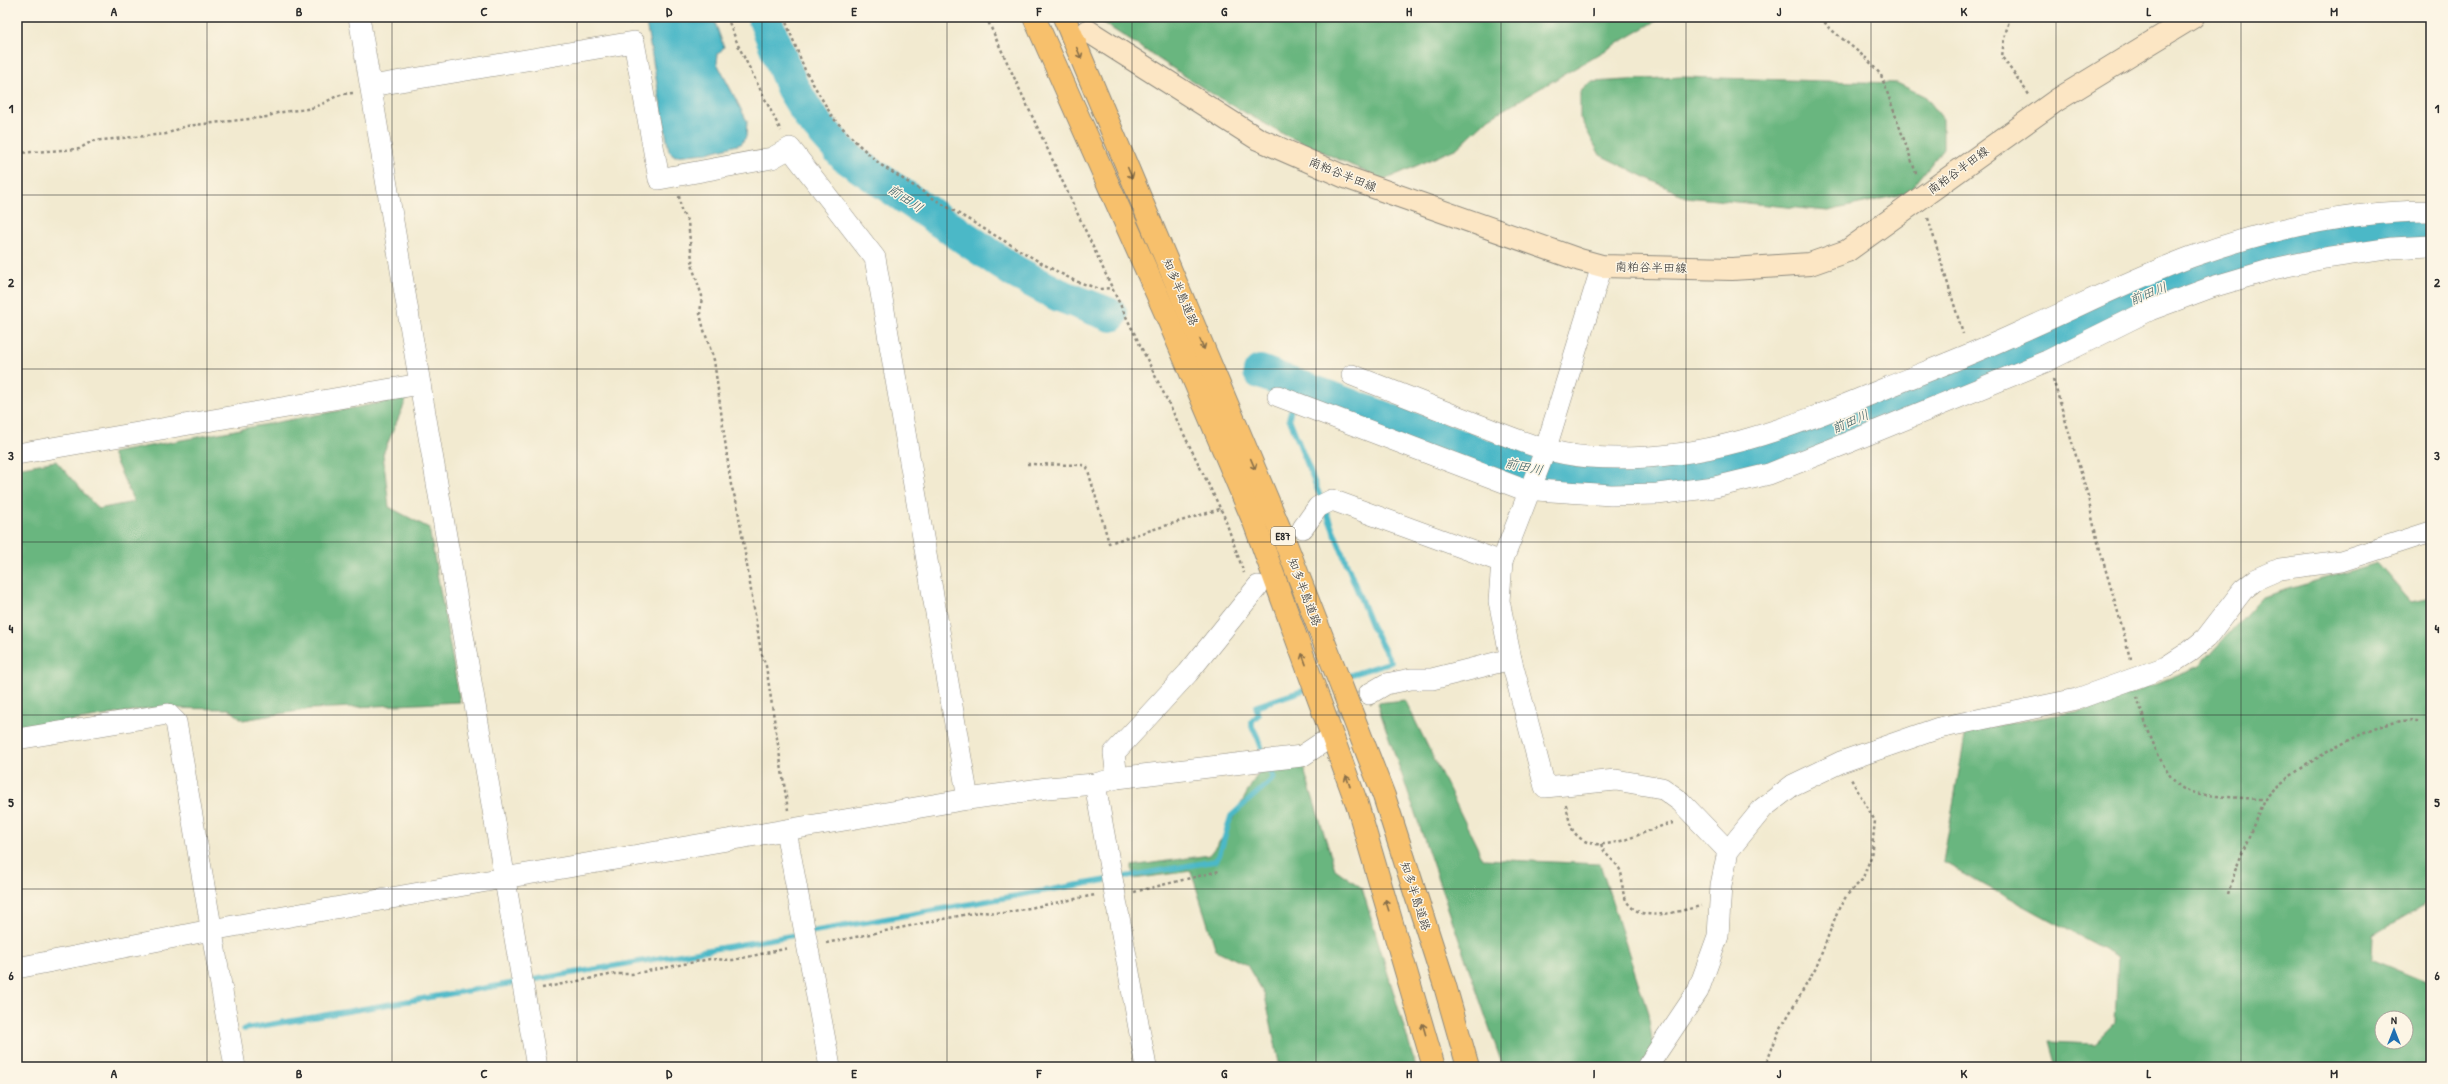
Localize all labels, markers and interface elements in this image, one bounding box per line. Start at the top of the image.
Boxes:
text: A [111,2,118,20]
text: B [296,2,303,20]
text: C [480,2,488,20]
text: D [666,2,673,20]
text: E [851,2,857,20]
text: F [1036,2,1043,20]
text: G [1221,2,1228,20]
text: H [1406,2,1412,20]
text: I [1592,2,1596,20]
text: J [1777,2,1782,20]
text: K [1961,2,1968,20]
text: L [2147,2,2152,20]
text: M [2330,2,2338,20]
one-way arrow [1076,47,1084,59]
text: 1 [9,99,14,117]
text: 1 [2435,99,2440,117]
street label: 南粕谷半田線 [1924,142,1992,198]
street label: 南粕谷半田線 [1306,153,1380,195]
one-way arrow [1127,166,1134,178]
water label: 前田川 [885,180,927,216]
street label: 知多半島道路 [1159,256,1203,328]
street label: 南粕谷半田線 [1615,258,1687,276]
text: 2 [8,273,15,291]
text: 2 [2434,273,2441,291]
water label: 前田川 [2127,277,2169,309]
one-way arrow [1199,338,1207,350]
water label: 前田川 [1829,405,1871,437]
text: 3 [8,446,14,464]
text: 3 [2434,446,2440,464]
water label: 前田川 [1503,453,1545,479]
one-way arrow [1249,457,1257,469]
road number: E87 [1271,527,1295,545]
street label: 知多半島道路 [1284,555,1326,629]
text: 4 [9,619,14,637]
text: 4 [2435,619,2440,637]
one-way arrow [1300,652,1307,665]
one-way arrow [1344,775,1352,787]
text: 5 [8,793,14,811]
text: 5 [2434,793,2440,811]
street label: 知多半島道路 [1397,859,1435,933]
one-way arrow [1383,898,1390,911]
text: 6 [8,966,14,984]
text: 6 [2434,966,2440,984]
north arrow [2374,1010,2414,1050]
text: N [2391,1013,2397,1027]
one-way arrow [1420,1023,1427,1036]
text: A [111,1064,118,1082]
text: B [296,1064,303,1082]
text: C [480,1064,488,1082]
text: D [666,1064,673,1082]
text: E [851,1064,857,1082]
text: F [1036,1064,1043,1082]
text: G [1221,1064,1228,1082]
text: H [1406,1064,1412,1082]
text: I [1592,1064,1596,1082]
text: J [1777,1064,1782,1082]
text: K [1961,1064,1968,1082]
text: L [2147,1064,2152,1082]
text: M [2330,1064,2338,1082]

